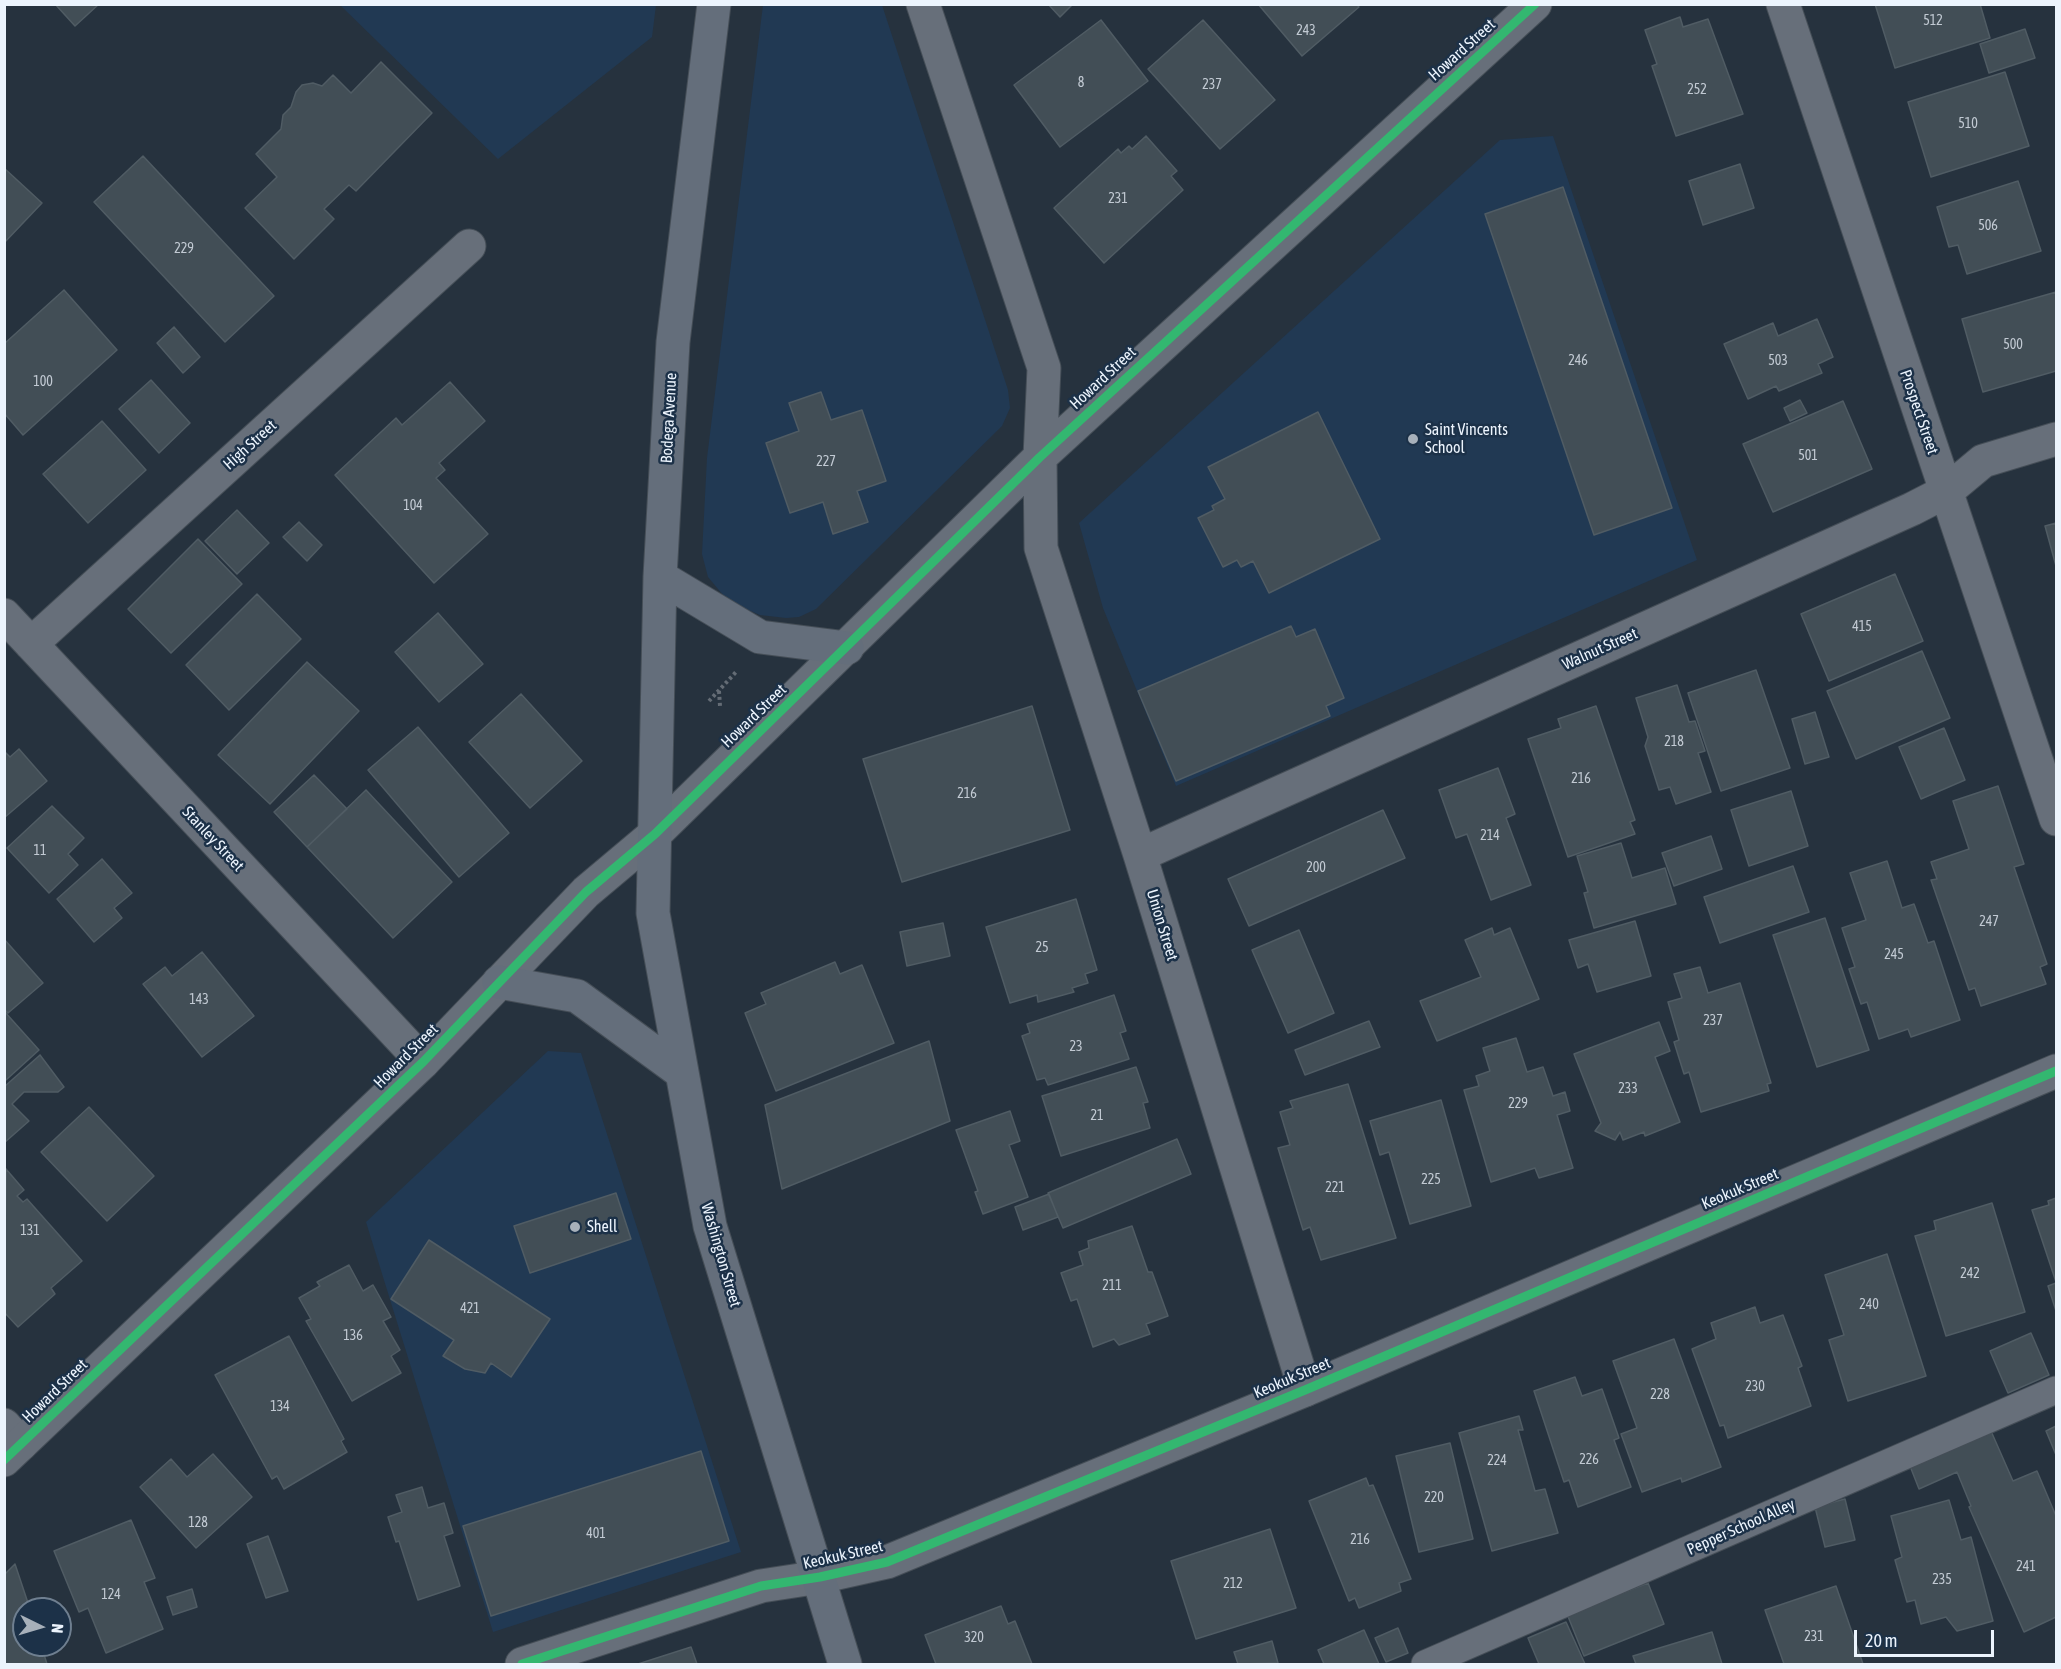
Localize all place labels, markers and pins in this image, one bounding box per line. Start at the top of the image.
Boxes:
place label: Saint Vincents School [1425,420,1508,458]
marker: Saint Vincents School [1406,432,1420,446]
place label: Shell [587,1217,617,1237]
marker: Shell [568,1220,582,1234]

